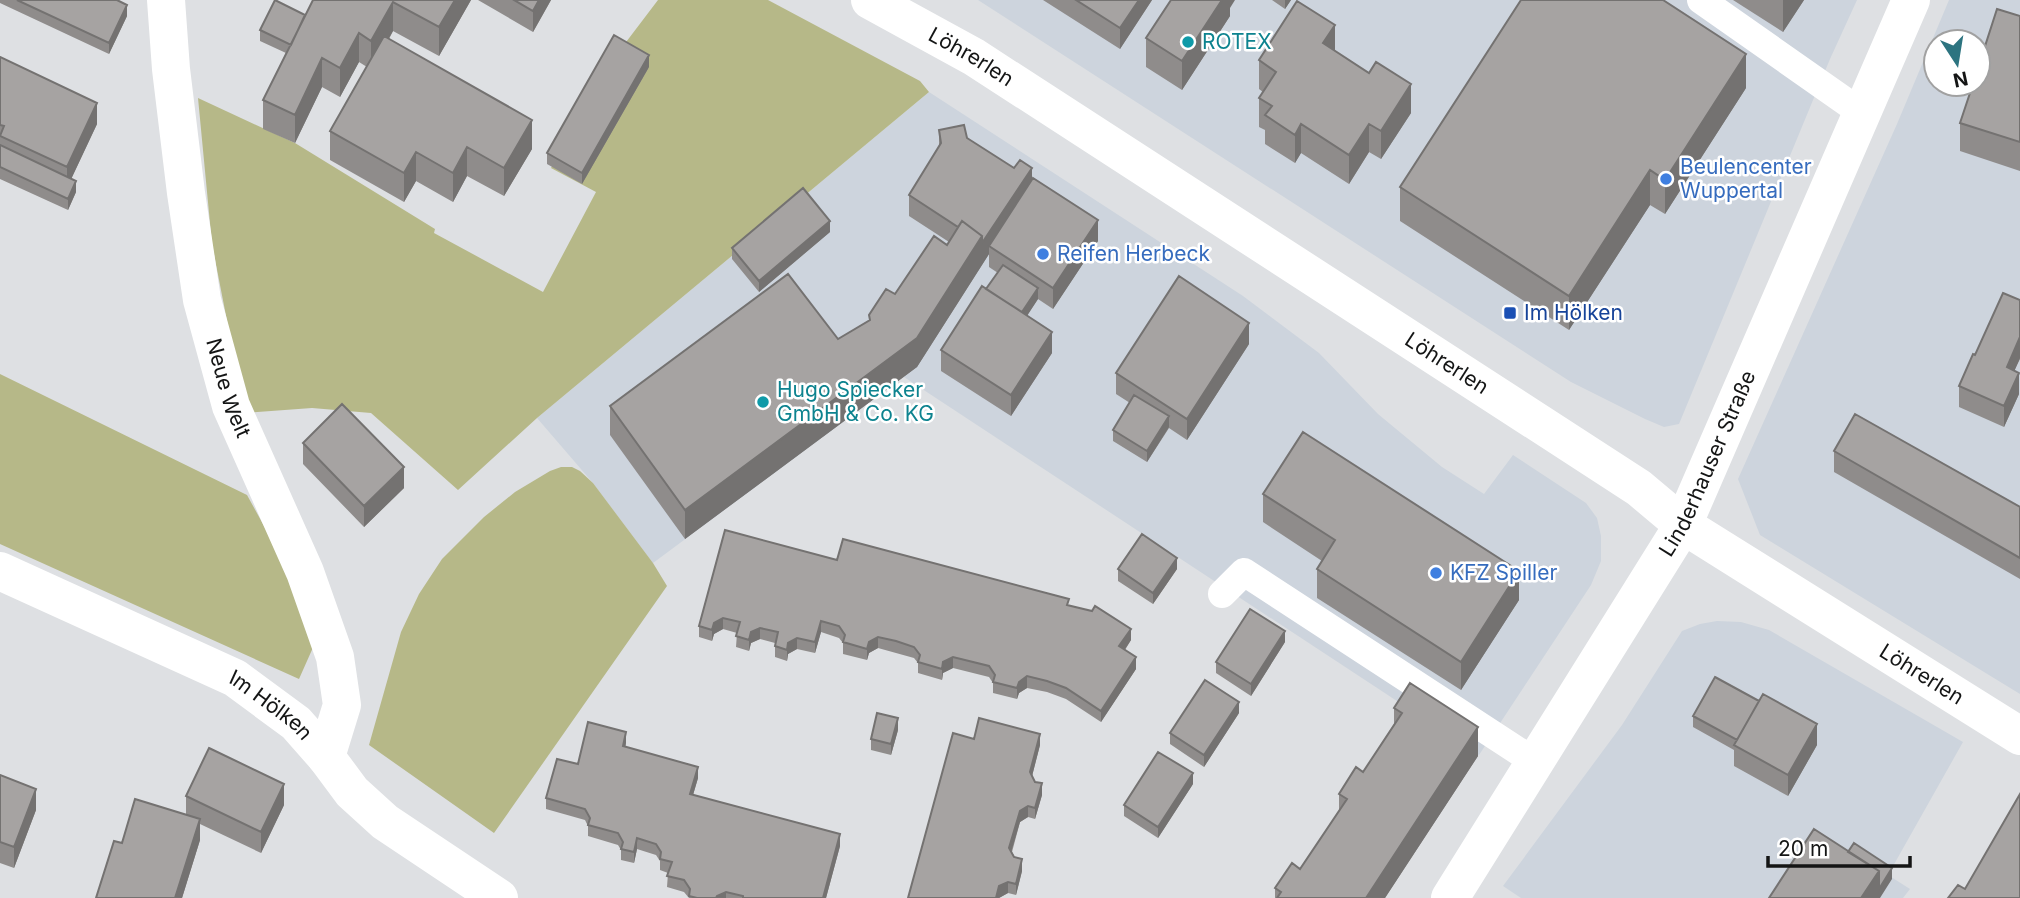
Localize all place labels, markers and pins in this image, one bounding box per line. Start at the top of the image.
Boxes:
place label: ROTEX [1202,29,1271,54]
marker: ROTEX [1180,34,1196,50]
place label: Beulencenter Wuppertal [1680,154,1812,203]
marker: Beulencenter Wuppertal [1658,171,1674,187]
place label: Reifen Herbeck [1057,241,1210,266]
marker: Reifen Herbeck [1035,246,1051,262]
place label: Im Hölken [1524,300,1623,325]
marker: Im Hölken [1502,305,1518,321]
place label: Hugo Spiecker GmbH & Co. KG [777,377,934,426]
marker: Hugo Spiecker GmbH & Co. KG [755,394,771,410]
place label: KFZ Spiller [1450,560,1557,585]
marker: KFZ Spiller [1428,565,1444,581]

